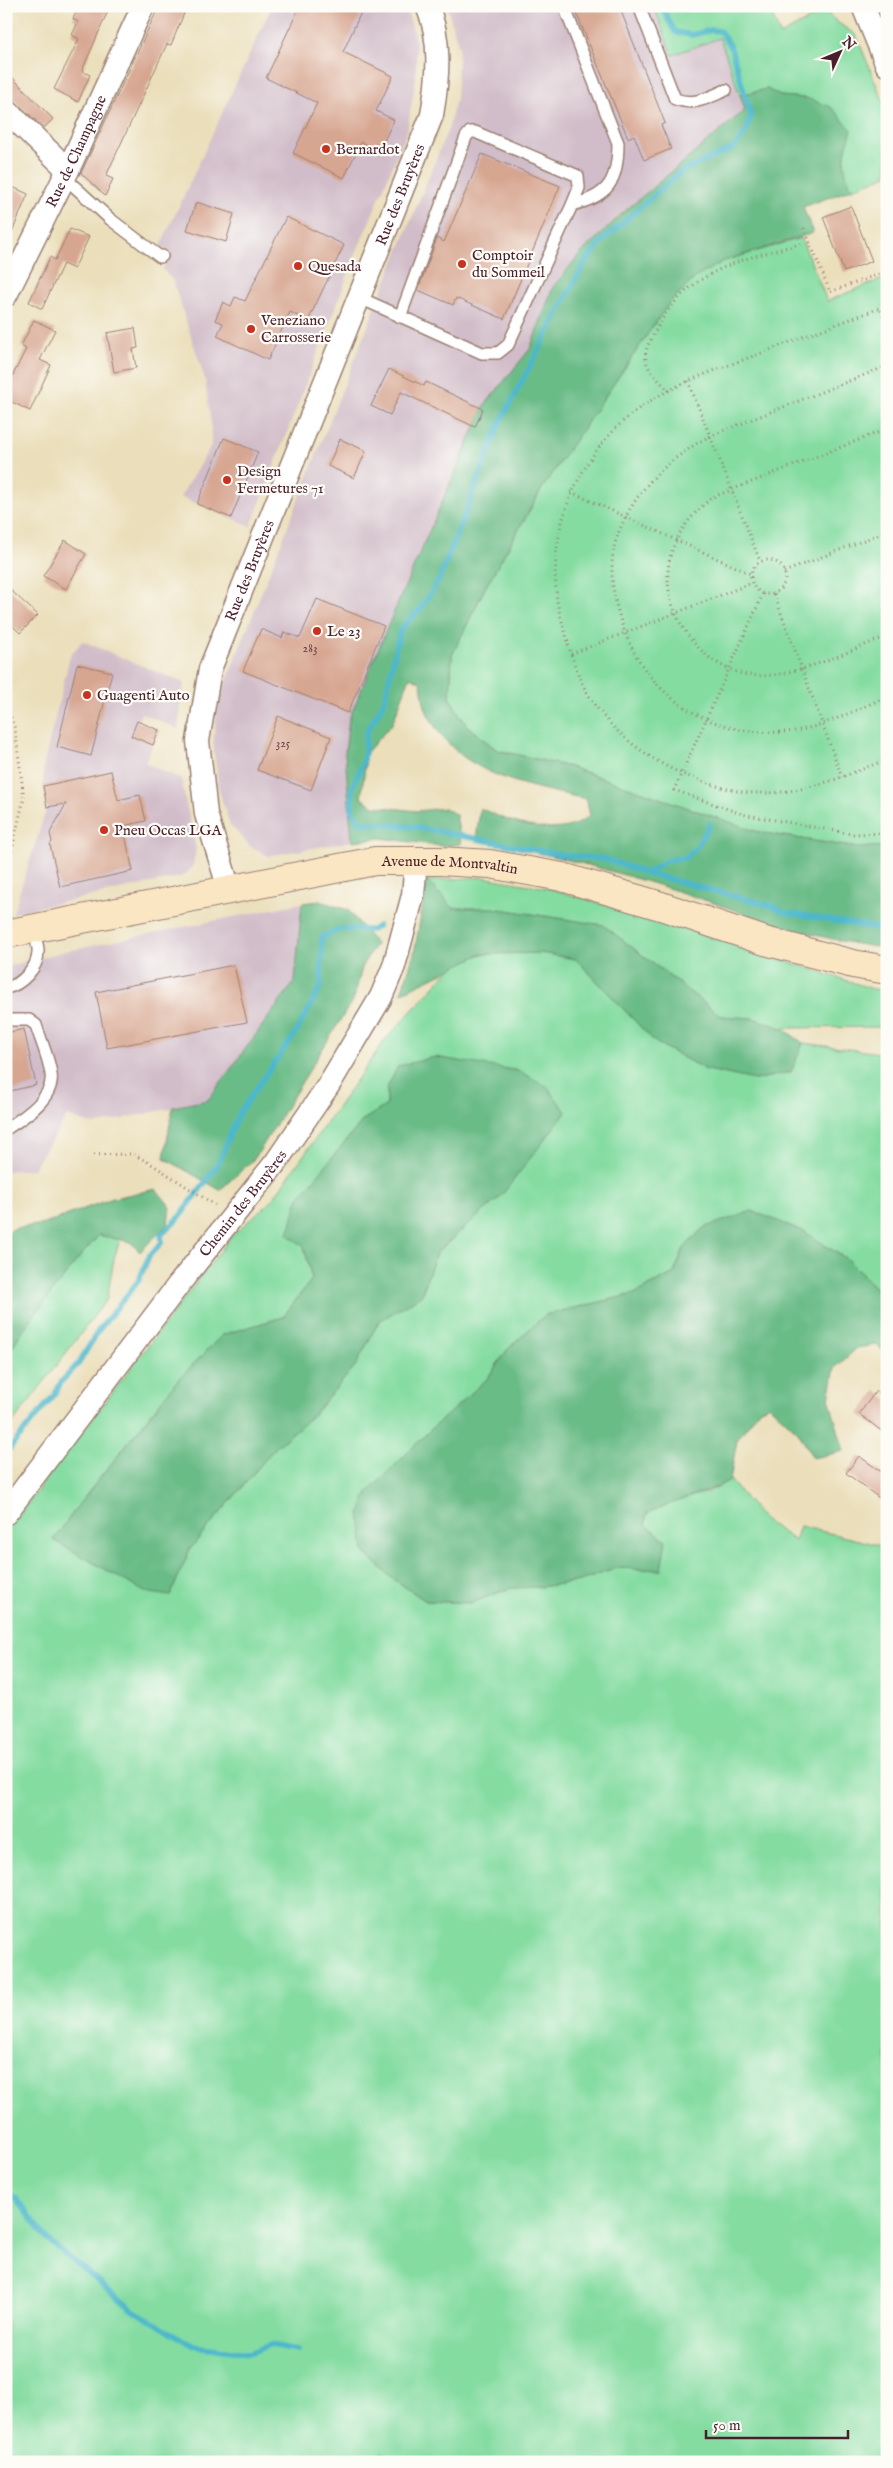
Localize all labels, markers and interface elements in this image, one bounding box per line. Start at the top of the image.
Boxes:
north arrow [816,28,866,78]
text: N [837,32,859,54]
street label: Rue de Champagne [42,92,111,211]
place label: Bernardot [336,140,400,159]
street label: Rue des Bruyères [372,141,429,248]
marker: Bernardot [320,143,332,155]
place label: Comptoir du Sommeil [472,246,546,282]
place label: Quesada [308,257,362,276]
marker: Comptoir du Sommeil [456,258,468,270]
marker: Quesada [292,260,304,272]
place label: Veneziano Carrosserie [260,311,331,347]
marker: Veneziano Carrosserie [245,323,257,335]
place label: Design Fermetures 71 [237,462,324,498]
marker: Design Fermetures 71 [221,474,233,486]
street label: Rue des Bruyères [221,517,279,624]
place label: Le 23 [327,622,361,641]
marker: Le 23 [311,625,323,637]
house number: 283 [303,641,317,656]
place label: Guagenti Auto [97,686,190,705]
marker: Guagenti Auto [81,689,93,701]
house number: 325 [276,736,291,751]
place label: Pneu Occas LGA [114,821,222,840]
marker: Pneu Occas LGA [98,824,110,836]
street label: Avenue de Montvaltin [380,852,519,879]
street label: Chemin des Bruyères [195,1147,291,1261]
scale bar [706,2408,848,2440]
text: 50 m [713,2416,741,2435]

